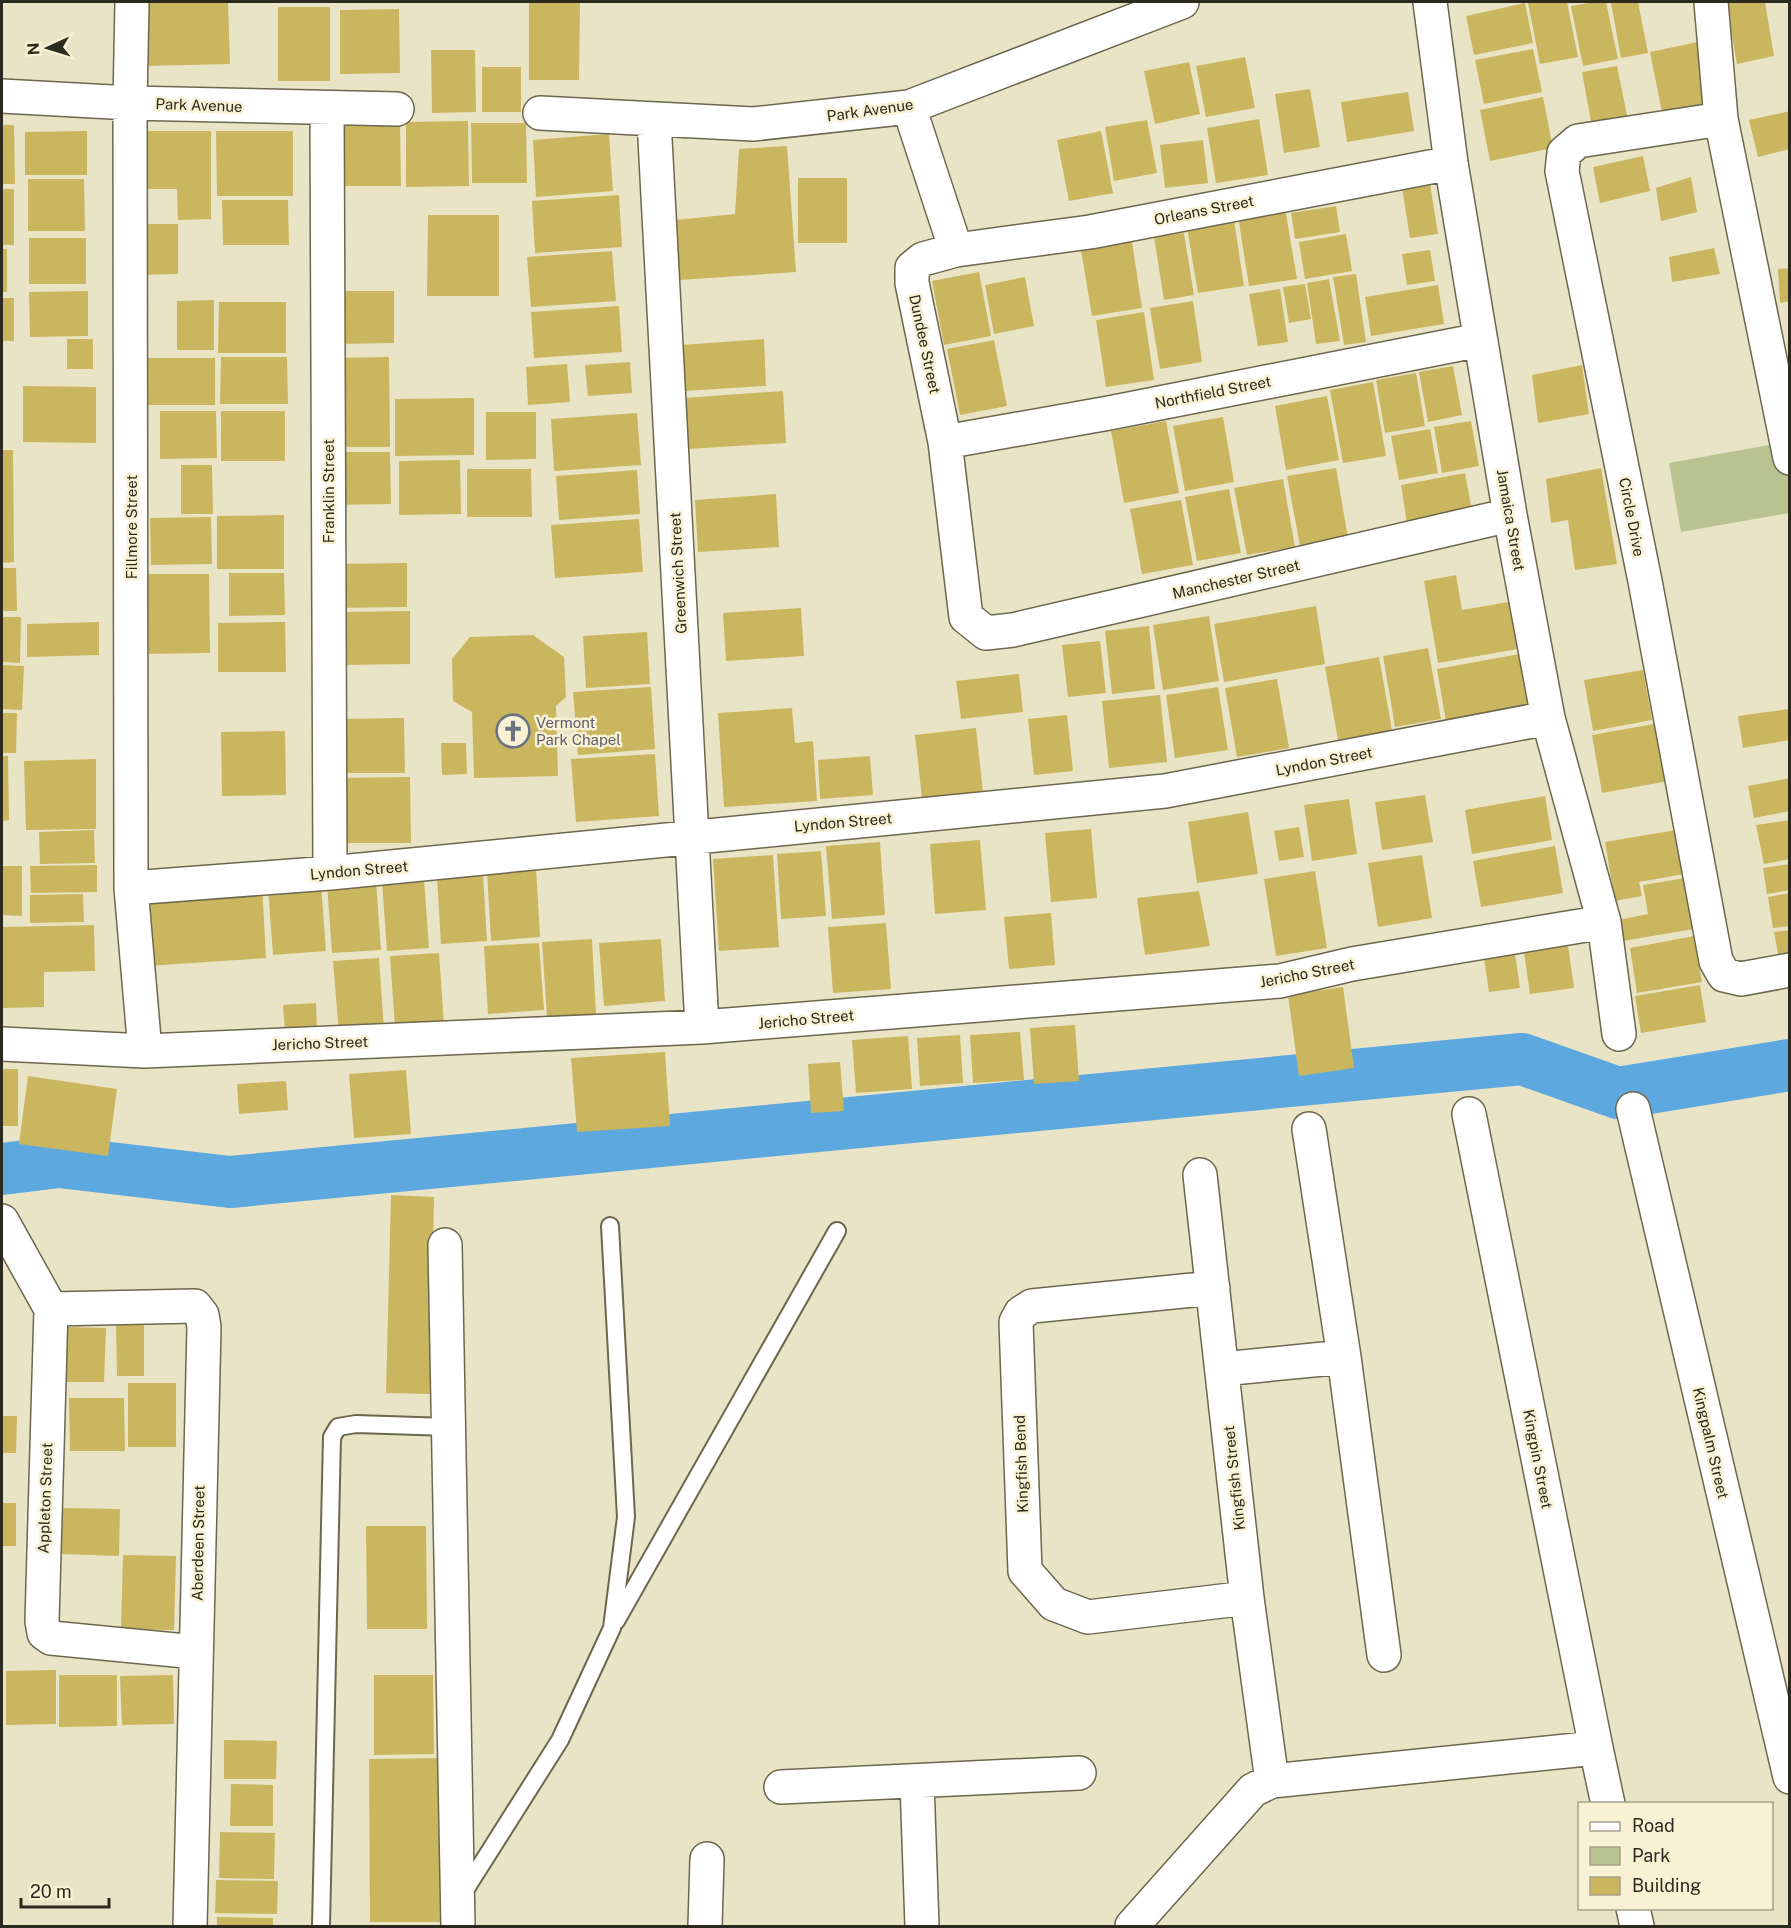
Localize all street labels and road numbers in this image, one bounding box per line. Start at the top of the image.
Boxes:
street label: Park Avenue [155,95,243,115]
street label: Park Avenue [826,96,914,124]
street label: Orleans Street [1153,192,1255,228]
street label: Dundee Street [906,293,944,395]
street label: Northfield Street [1153,372,1273,412]
street label: Franklin Street [320,439,337,543]
street label: Jamaica Street [1494,468,1528,572]
street label: Fillmore Street [123,475,140,579]
street label: Circle Drive [1616,476,1648,558]
street label: Greenwich Street [666,512,690,634]
street label: Manchester Street [1171,556,1302,602]
street label: Lyndon Street [1274,743,1374,779]
street label: Lyndon Street [793,809,893,835]
street label: Lyndon Street [309,857,409,883]
street label: Jericho Street [1258,955,1356,991]
street label: Jericho Street [757,1006,855,1032]
street label: Jericho Street [272,1033,369,1053]
street label: Kingpalm Street [1690,1386,1732,1501]
street label: Kingpin Street [1520,1408,1556,1510]
street label: Kingfish Bend [1011,1415,1031,1513]
street label: Kingfish Street [1220,1425,1248,1531]
street label: Appleton Street [35,1442,55,1554]
street label: Aberdeen Street [188,1485,208,1601]

